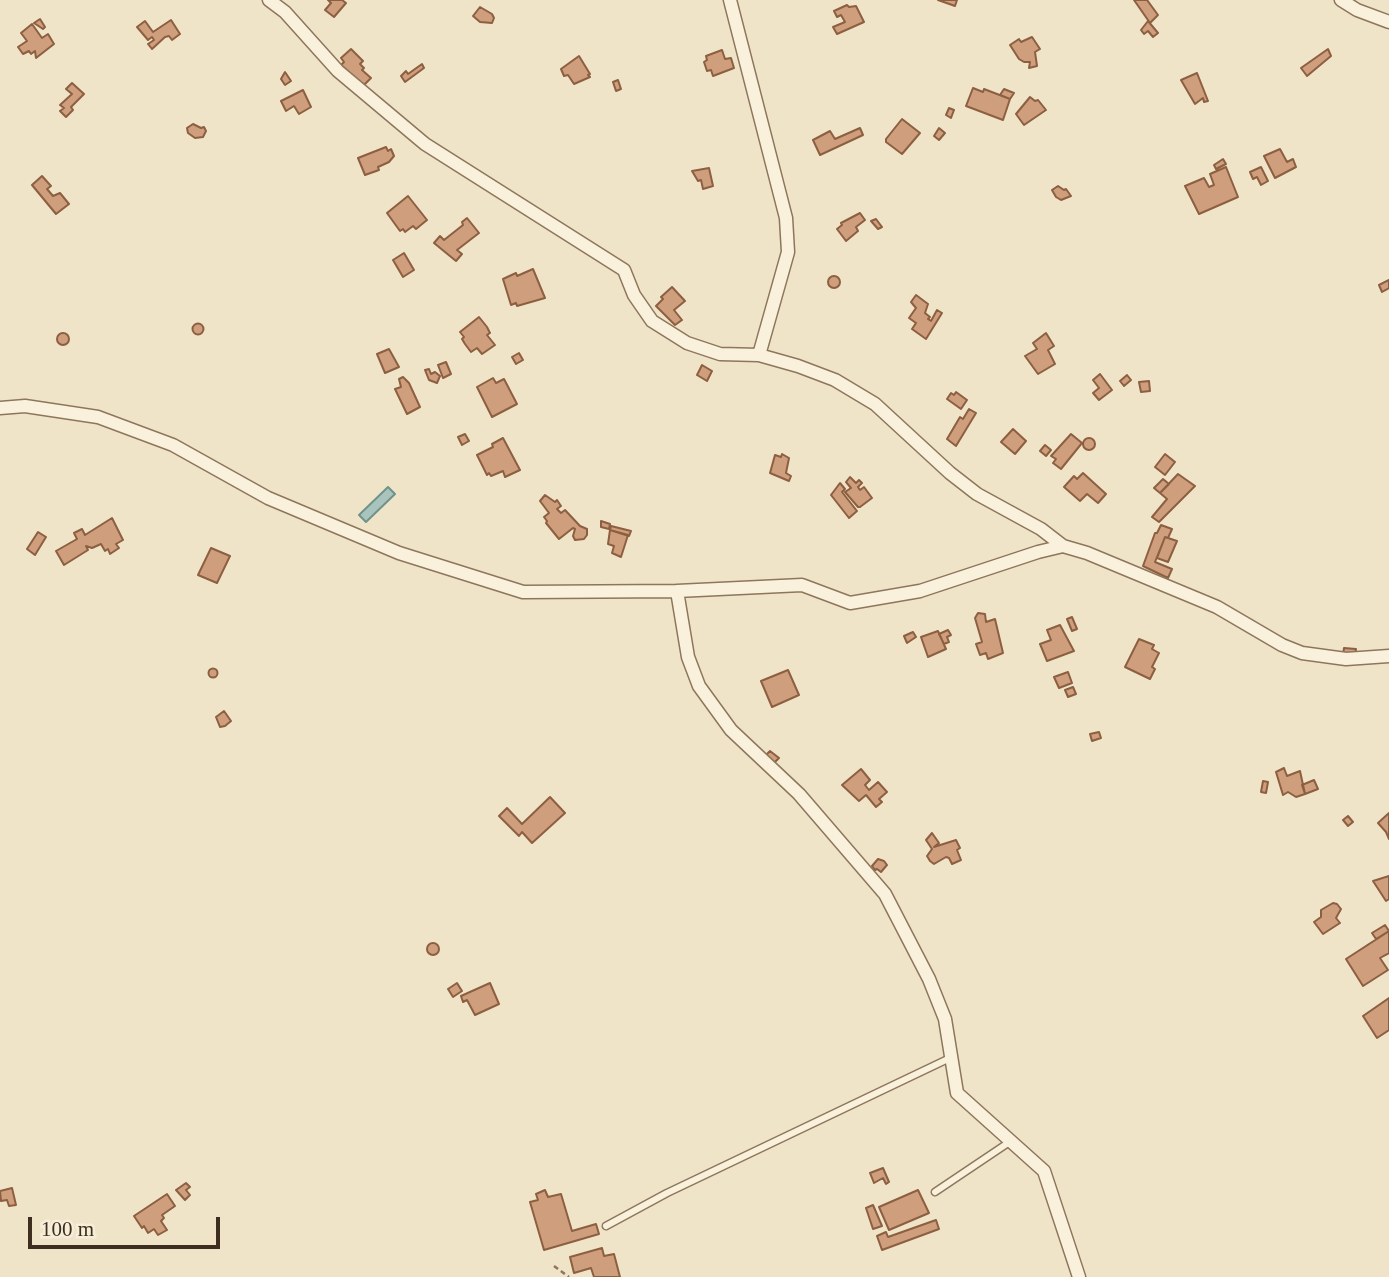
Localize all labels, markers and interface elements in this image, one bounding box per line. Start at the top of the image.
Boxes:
scale bar [32,1204,224,1248]
text: 100 m [41,1217,94,1241]

